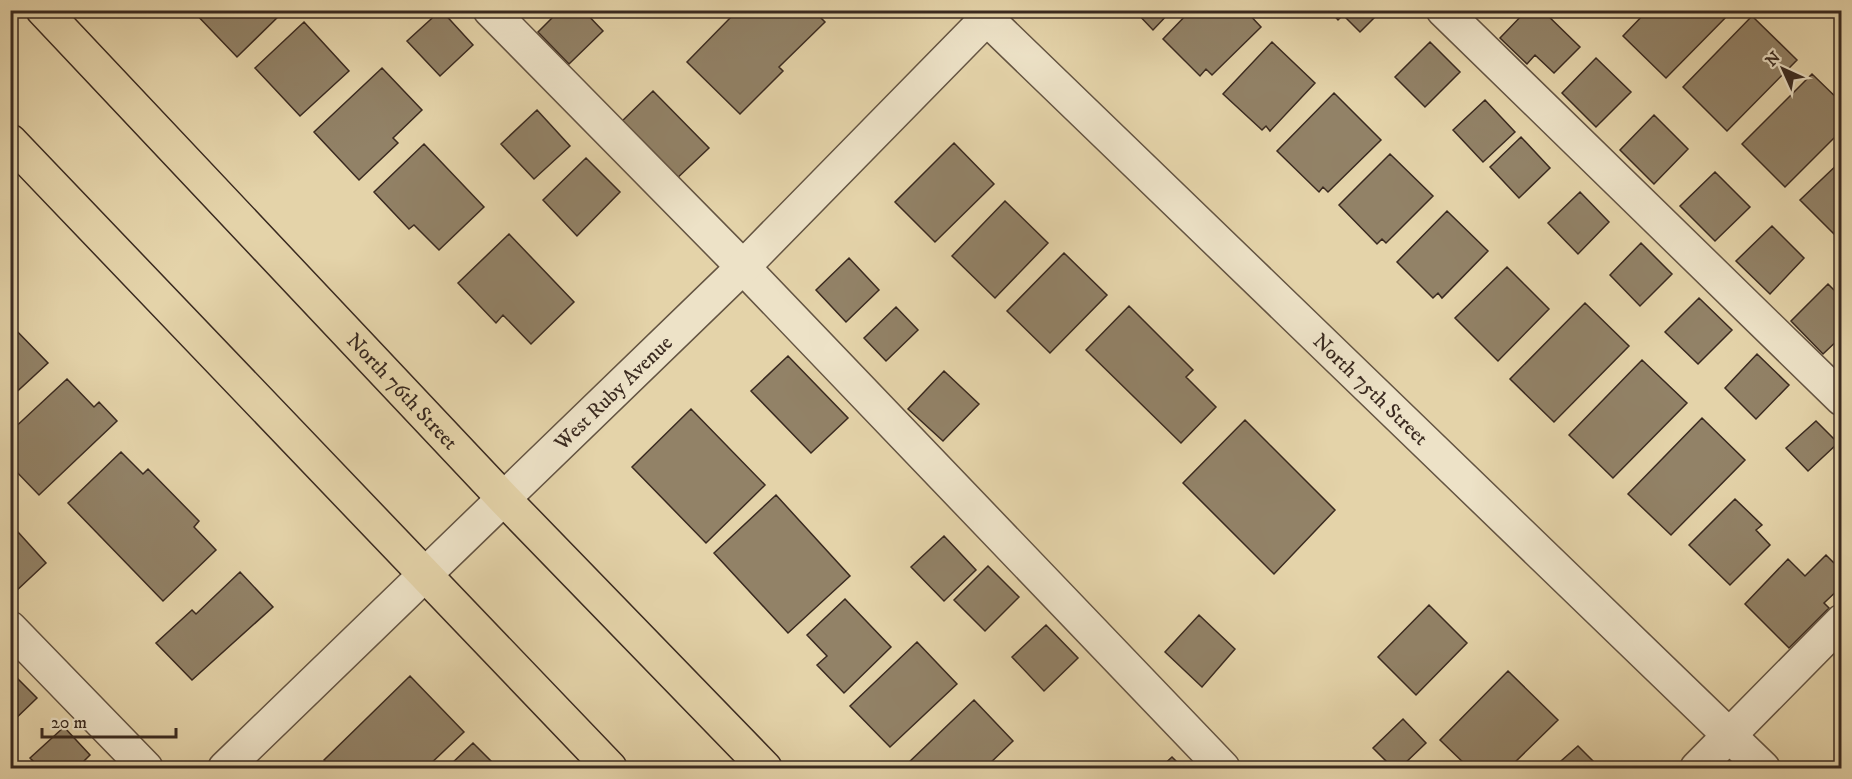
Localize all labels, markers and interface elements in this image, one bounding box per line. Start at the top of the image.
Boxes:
north arrow [1753,39,1813,99]
text: N [1761,47,1785,71]
street label: North 76th Street [341,328,463,456]
street label: North 75th Street [1307,328,1433,452]
street label: West Ruby Avenue [549,330,679,457]
scale bar [42,701,176,739]
text: 20 m [51,712,87,734]

